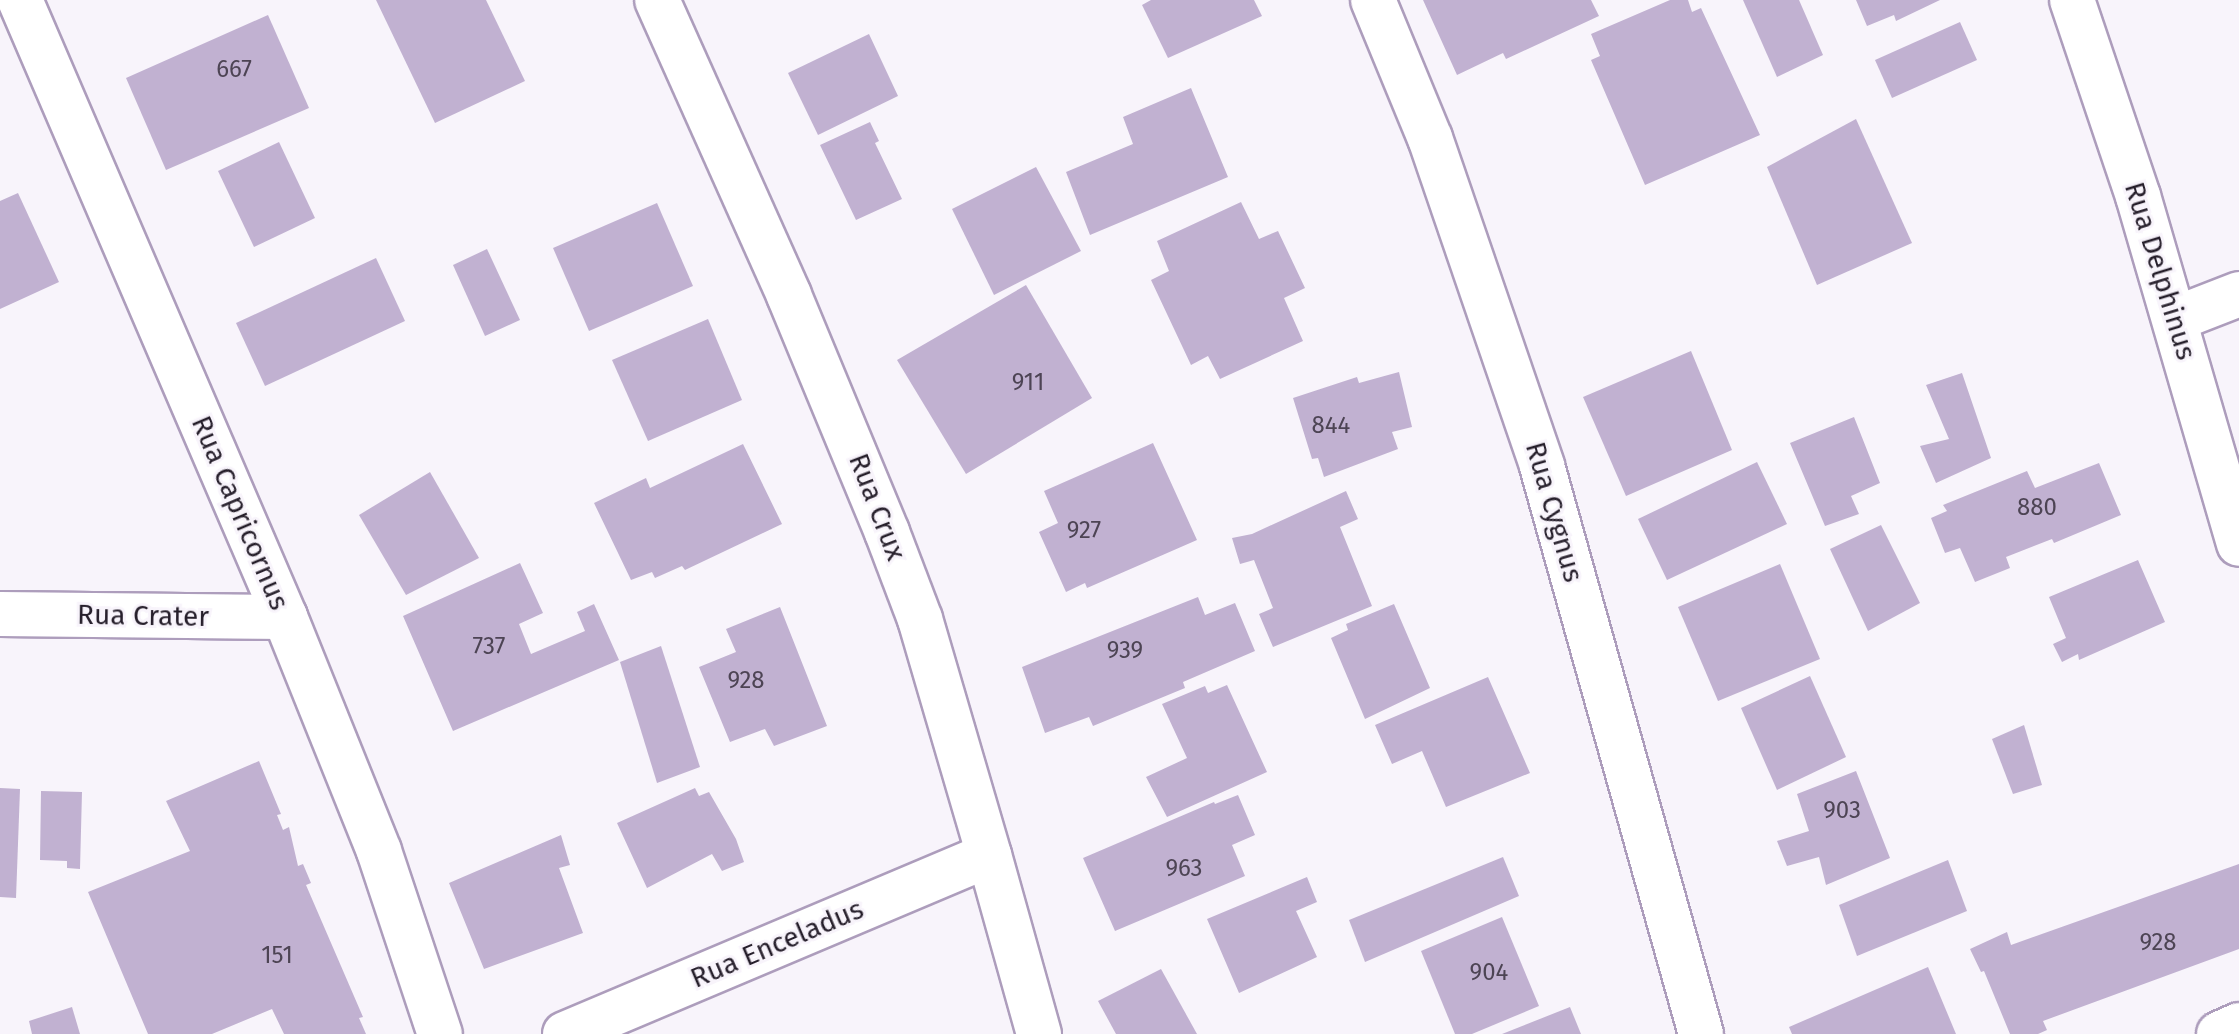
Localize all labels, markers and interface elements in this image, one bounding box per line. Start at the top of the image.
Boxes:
house number: 667 [216,56,252,84]
street label: Rua Delphinus [2117,178,2203,364]
house number: 911 [1012,369,1044,397]
street label: Rua Capricornus [184,411,296,615]
house number: 844 [1312,412,1350,440]
street label: Rua Cygnus [1518,438,1590,586]
street label: Rua Crux [841,449,913,565]
house number: 880 [2017,494,2057,522]
house number: 927 [1067,517,1101,545]
street label: Rua Crater [77,598,209,634]
house number: 737 [473,633,505,661]
house number: 939 [1107,637,1143,665]
house number: 928 [727,667,765,695]
house number: 903 [1823,797,1861,825]
house number: 963 [1165,855,1203,883]
street label: Rua Enceladus [686,892,868,996]
house number: 928 [2139,929,2177,957]
house number: 151 [261,942,293,970]
house number: 904 [1470,959,1508,987]

